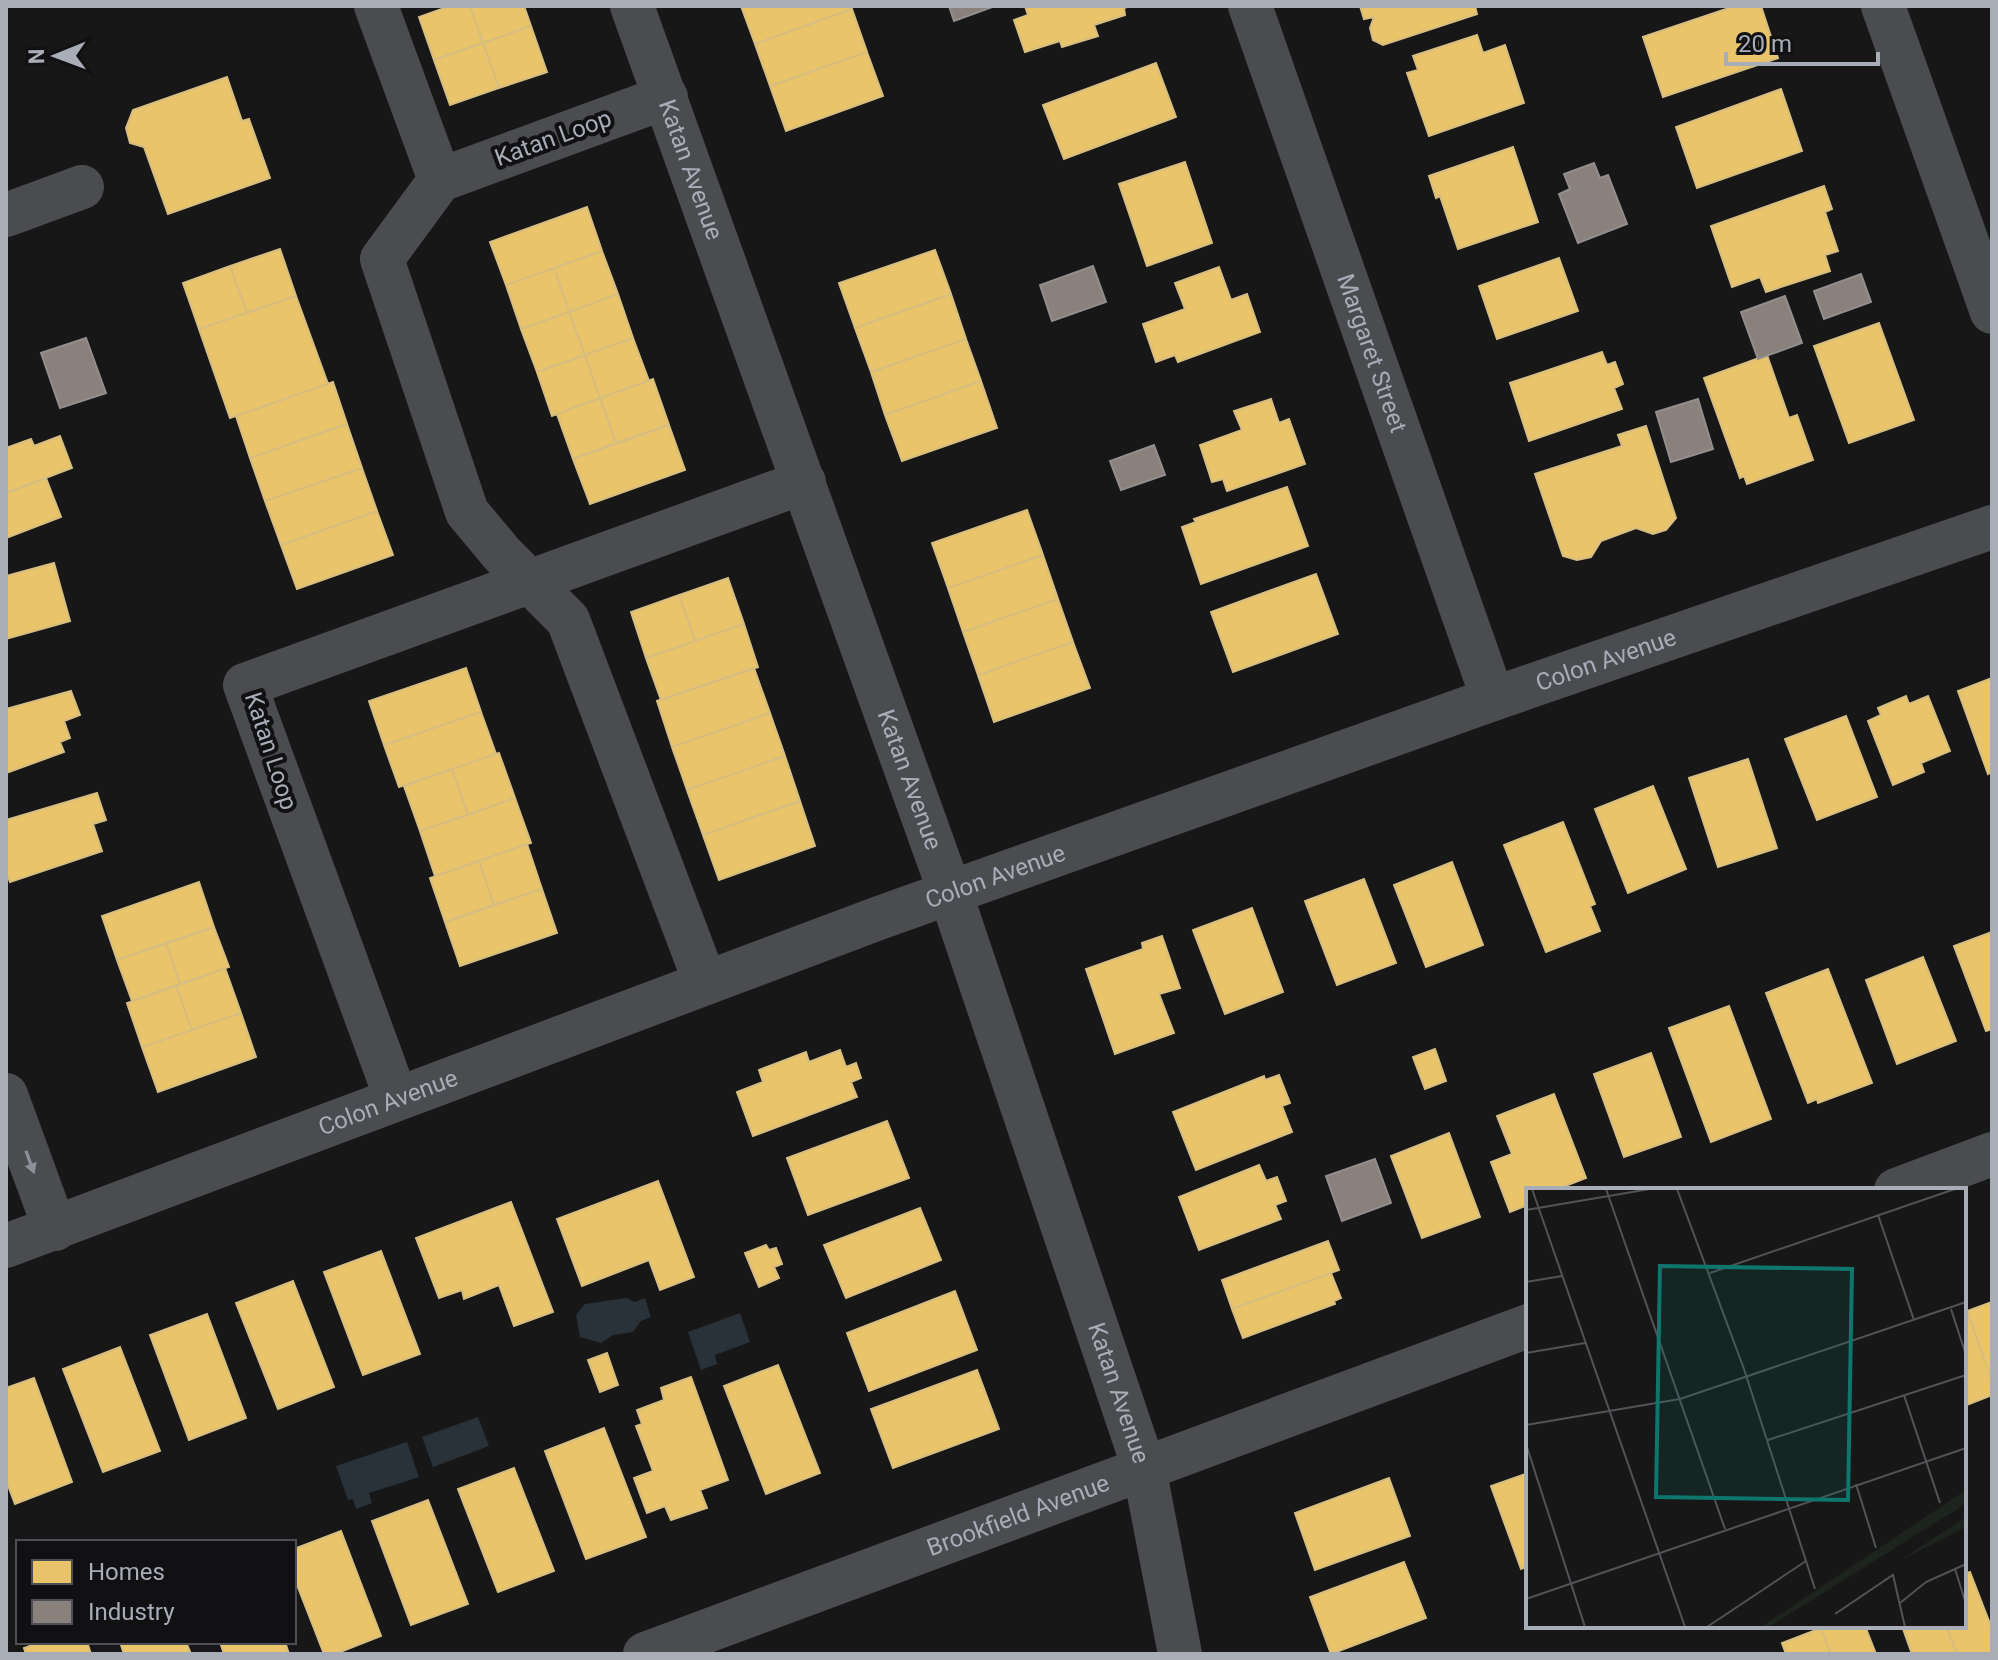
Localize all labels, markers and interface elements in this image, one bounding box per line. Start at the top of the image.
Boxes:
north arrow [16,16,96,96]
scale bar [1726,16,1878,66]
text: 20 m [1738,30,1792,58]
text: N [24,48,49,64]
street label: Katan Avenue [653,96,729,244]
street label: Katan Loop [491,104,615,172]
street label: Margaret Street [1331,270,1413,437]
street label: Colon Avenue [1532,623,1680,697]
street label: Katan Loop [239,689,303,813]
street label: Katan Avenue [872,706,948,853]
street label: Colon Avenue [922,839,1069,914]
street label: Colon Avenue [314,1064,461,1141]
one-way arrow [25,1150,37,1174]
inset map [1526,1188,1966,1628]
street label: Katan Avenue [1082,1319,1155,1467]
street label: Brookfield Avenue [923,1469,1113,1562]
legend [16,1540,296,1644]
text: Homes [88,1558,165,1586]
text: Industry [88,1598,175,1626]

